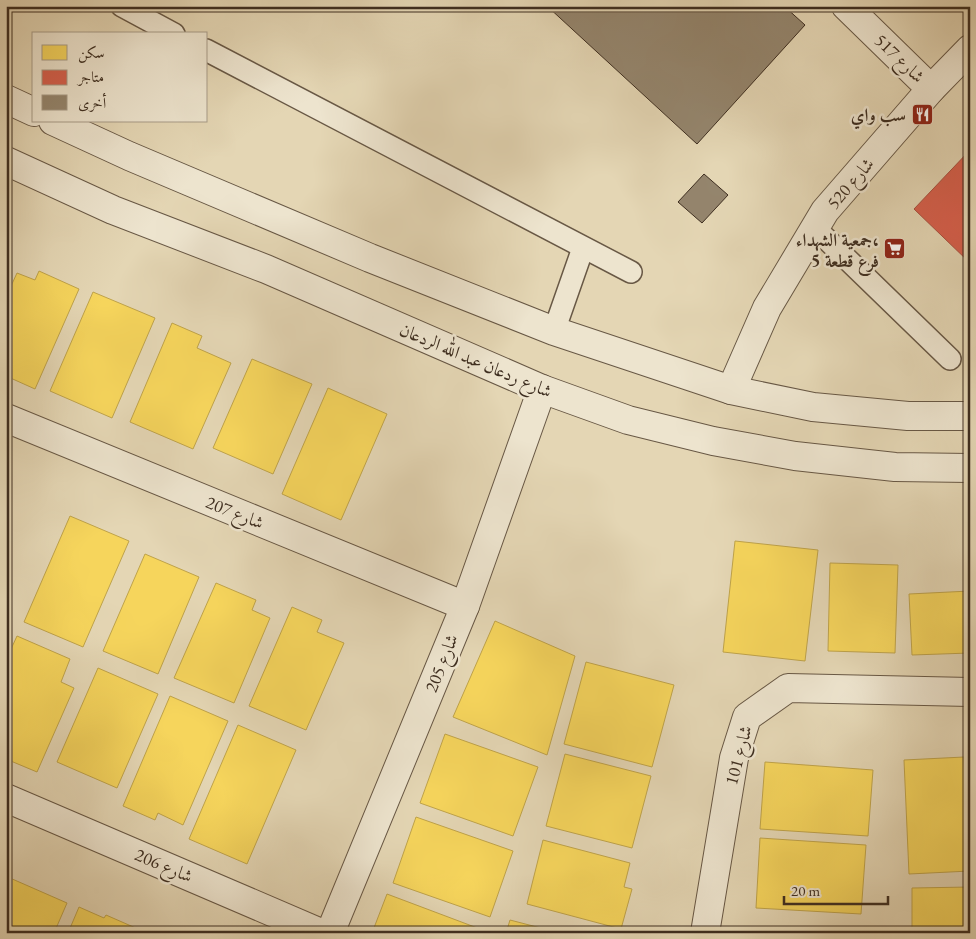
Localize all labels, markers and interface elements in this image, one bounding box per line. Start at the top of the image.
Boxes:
street label: شارع 517 [867,29,930,90]
legend [32,32,208,122]
text: سكن [78,43,105,63]
text: متاجر [76,67,104,86]
text: أخرى [78,92,107,112]
restaurant icon: سب واي [910,102,934,126]
place label: سب واي [851,103,906,130]
street label: شارع 520 [821,153,882,216]
place label: جمعية الشهداء، فرع قطعة 5 [796,228,879,276]
supermarket icon: جمعية الشهداء، فرع قطعة 5 [883,237,907,261]
street label: شارع ردعان عبد الله الردعان [395,316,557,406]
street label: شارع 207 [201,490,267,538]
street label: شارع 205 [419,631,467,697]
street label: شارع 101 [719,723,761,788]
street label: شارع 206 [130,843,196,891]
scale bar [784,874,887,906]
text: 20 m [791,881,820,900]

